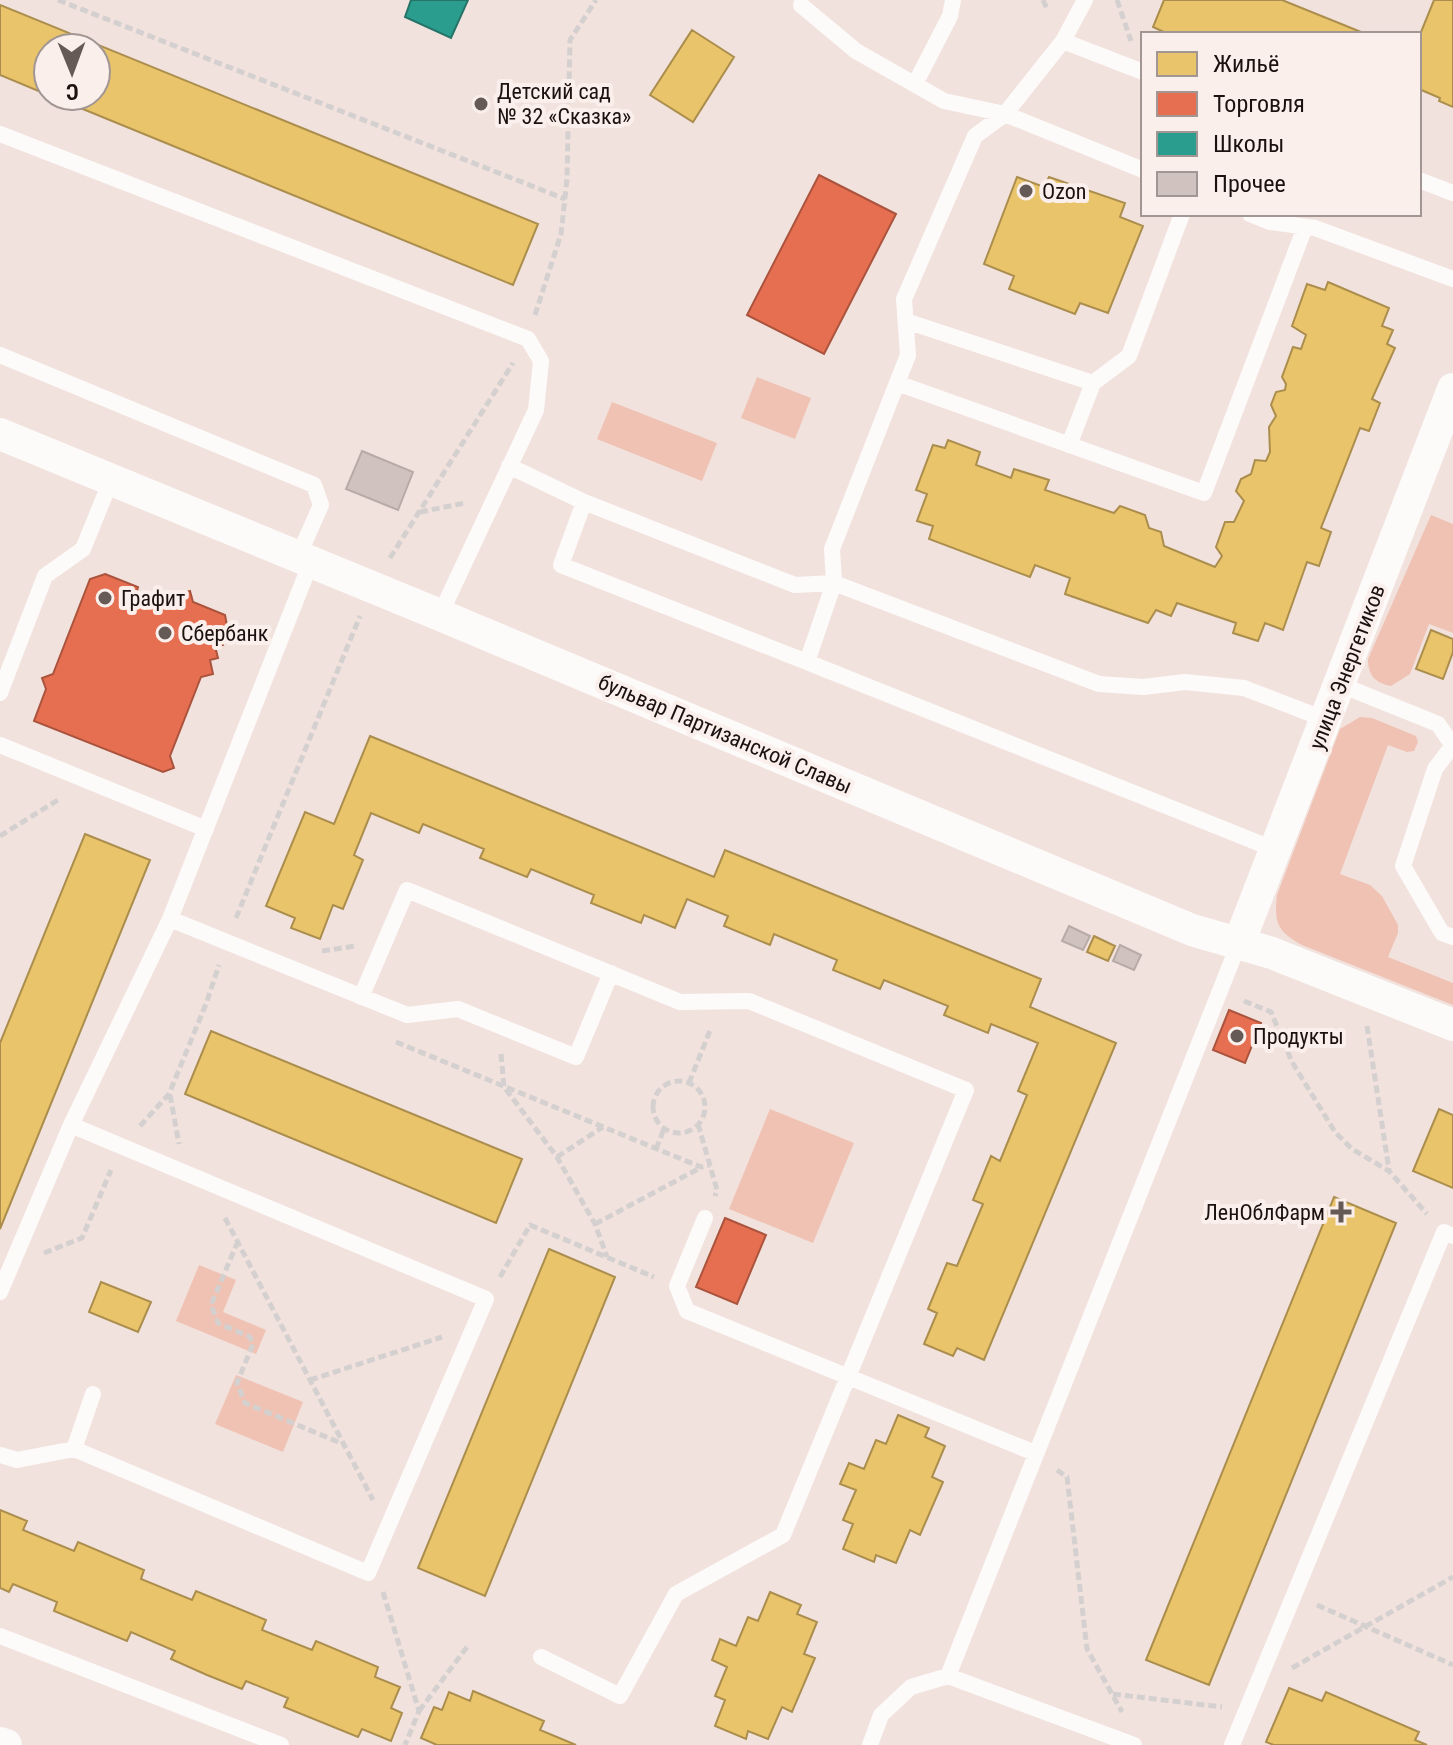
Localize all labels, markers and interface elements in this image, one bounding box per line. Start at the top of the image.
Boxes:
north arrow [32,32,112,112]
legend [1141,32,1421,216]
text: Жильё [1213,50,1279,78]
text: С [66,79,79,104]
place label: Детский сад № 32 «Сказка» [497,79,631,129]
text: Торговля [1213,90,1305,118]
marker: Детский сад № 32 «Сказка» [472,95,490,113]
text: Школы [1213,130,1284,158]
text: Прочее [1213,170,1286,198]
place label: Ozon [1042,179,1086,204]
marker: Ozon [1017,182,1035,200]
street label: улица Энергетиков [1304,581,1390,753]
place label: Графит [121,586,185,611]
marker: Графит [96,589,114,607]
place label: Сбербанк [181,621,269,646]
marker: Сбербанк [156,624,174,642]
street label: бульвар Партизанской Славы [594,669,856,799]
place label: Продукты [1253,1024,1344,1049]
marker: Продукты [1228,1027,1246,1045]
place label: ЛенОблФарм [1204,1200,1325,1225]
marker: ЛенОблФарм [1332,1203,1350,1221]

